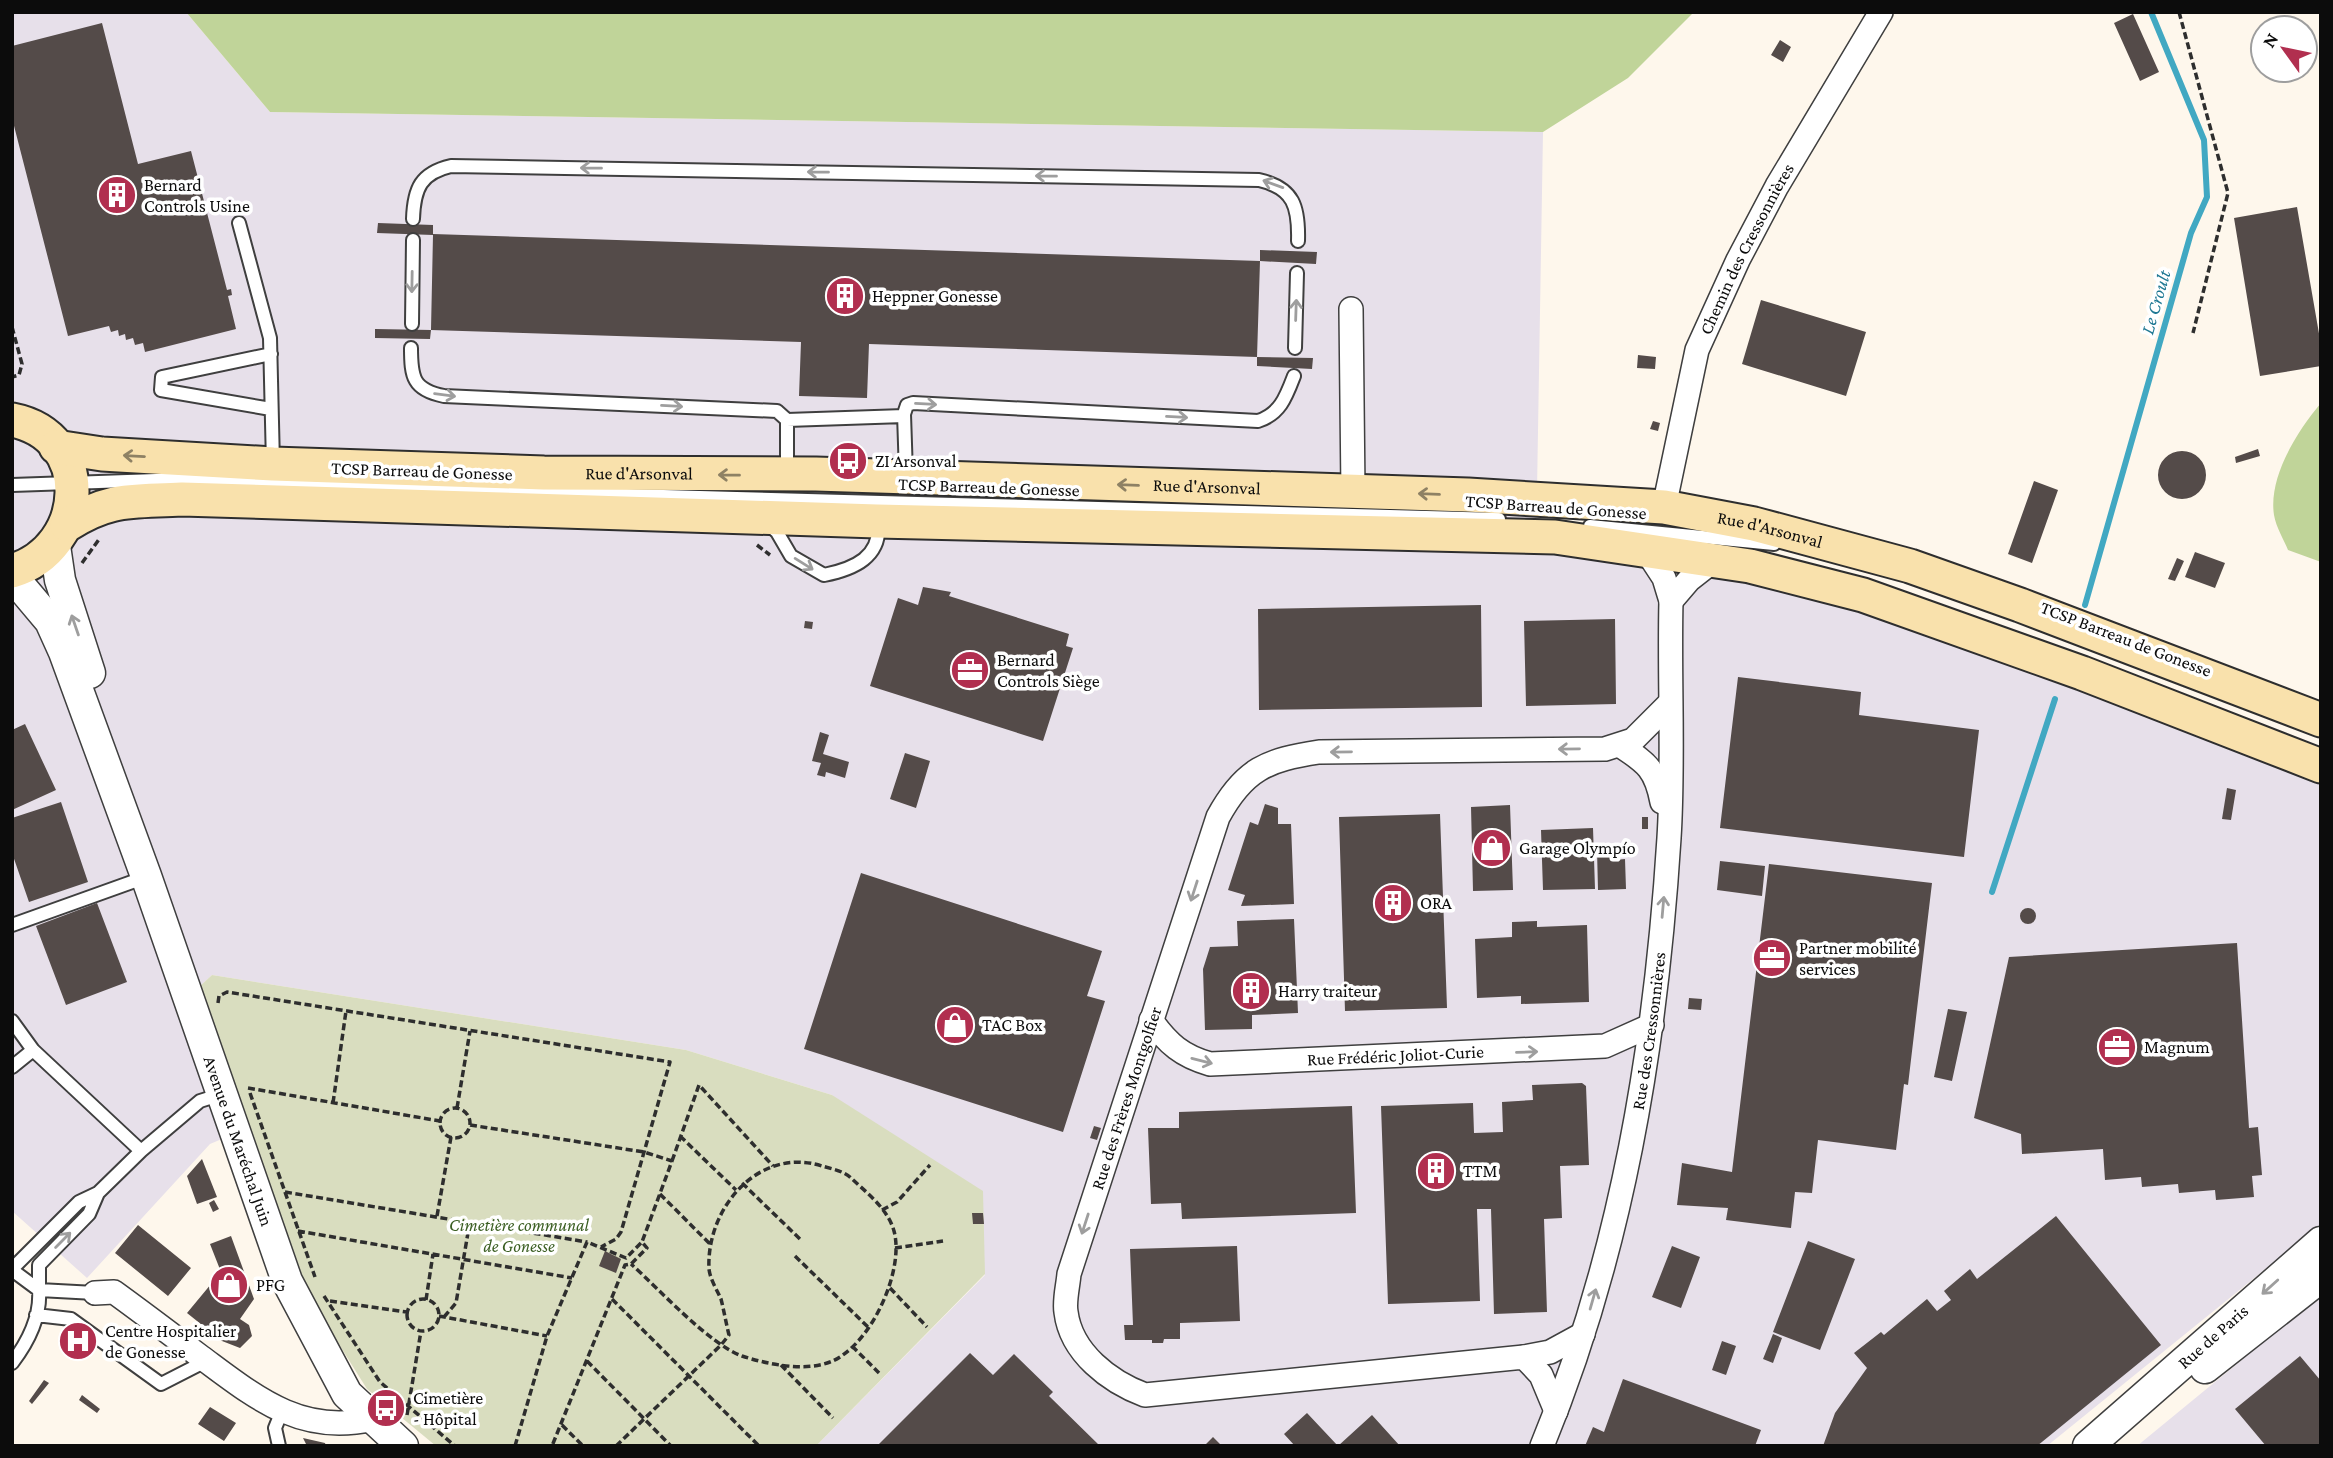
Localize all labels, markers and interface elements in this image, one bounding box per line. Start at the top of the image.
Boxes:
north arrow [2249,14,2319,84]
text: N [2258,29,2283,51]
street label: Chemin des Cressonnières [1695,160,1798,338]
one-way arrow [580,162,603,175]
one-way arrow [807,165,830,179]
one-way arrow [1035,169,1058,183]
building icon: Bernard Controls Usine [96,174,138,216]
place label: Bernard Controls Usine [144,175,250,216]
one-way arrow [1262,177,1284,189]
water label: Le Croult [2136,267,2175,337]
one-way arrow [406,270,419,293]
building icon: Heppner Gonesse [824,275,866,317]
place label: Heppner Gonesse [872,286,998,306]
one-way arrow [1289,299,1303,322]
one-way arrow [433,389,456,402]
one-way arrow [914,397,937,410]
one-way arrow [660,400,683,413]
one-way arrow [1166,410,1189,423]
bus stop icon: ZI Arsonval [827,440,869,482]
one-way arrow [123,449,146,462]
place label: ZI Arsonval [875,451,957,471]
street label: TCSP Barreau de Gonesse [331,458,513,484]
street label: Rue d'Arsonval [585,463,693,484]
one-way arrow [718,468,741,482]
street label: TCSP Barreau de Gonesse [898,474,1080,500]
street label: Rue d'Arsonval [1153,475,1261,498]
one-way arrow [1116,478,1139,491]
one-way arrow [1417,487,1440,501]
street label: TCSP Barreau de Gonesse [1465,491,1647,523]
street label: Rue d'Arsonval [1716,507,1825,552]
one-way arrow [793,557,813,571]
street label: TCSP Barreau de Gonesse [2038,597,2214,681]
one-way arrow [68,615,80,637]
office icon: Bernard Controls Siège [949,649,991,691]
place label: Bernard Controls Siège [997,650,1100,691]
one-way arrow [1558,742,1581,756]
one-way arrow [1330,745,1353,759]
shop icon: Garage Olympío [1471,827,1513,869]
place label: Garage Olympío [1519,838,1636,858]
one-way arrow [1187,880,1200,902]
building icon: ORA [1372,882,1414,924]
place label: ORA [1420,893,1453,913]
one-way arrow [1657,896,1670,919]
office icon: Partner mobilité services [1751,937,1793,979]
place label: Partner mobilité services [1799,938,1916,979]
street label: Rue des Cressonnières [1628,951,1670,1111]
building icon: Harry traiteur [1230,970,1272,1012]
place label: Harry traiteur [1278,981,1378,1001]
shop icon: TAC Box [934,1004,976,1046]
street label: Rue des Frères Montgolfier [1087,1004,1166,1192]
place label: TAC Box [982,1015,1043,1035]
office icon: Magnum [2096,1026,2138,1068]
place label: Magnum [2144,1037,2210,1057]
street label: Rue Frédéric Joliot-Curie [1307,1042,1484,1070]
one-way arrow [1515,1045,1538,1058]
street label: Avenue du Maréchal Juin [199,1053,277,1229]
one-way arrow [1191,1055,1213,1068]
building icon: TTM [1415,1150,1457,1192]
place label: TTM [1463,1161,1498,1181]
one-way arrow [1078,1212,1090,1234]
park label: Cimetière communal de Gonesse [449,1215,590,1256]
one-way arrow [55,1232,72,1249]
shop icon: PFG [208,1264,250,1306]
place label: PFG [256,1275,285,1295]
one-way arrow [2261,1279,2279,1295]
one-way arrow [1587,1288,1600,1310]
street label: Rue de Paris [2174,1301,2252,1373]
hospital icon: Centre Hospitalier de Gonesse [57,1320,99,1362]
place label: Centre Hospitalier de Gonesse [105,1321,237,1362]
bus stop icon: Cimetière - Hôpital [365,1387,407,1429]
place label: Cimetière - Hôpital [413,1388,483,1429]

